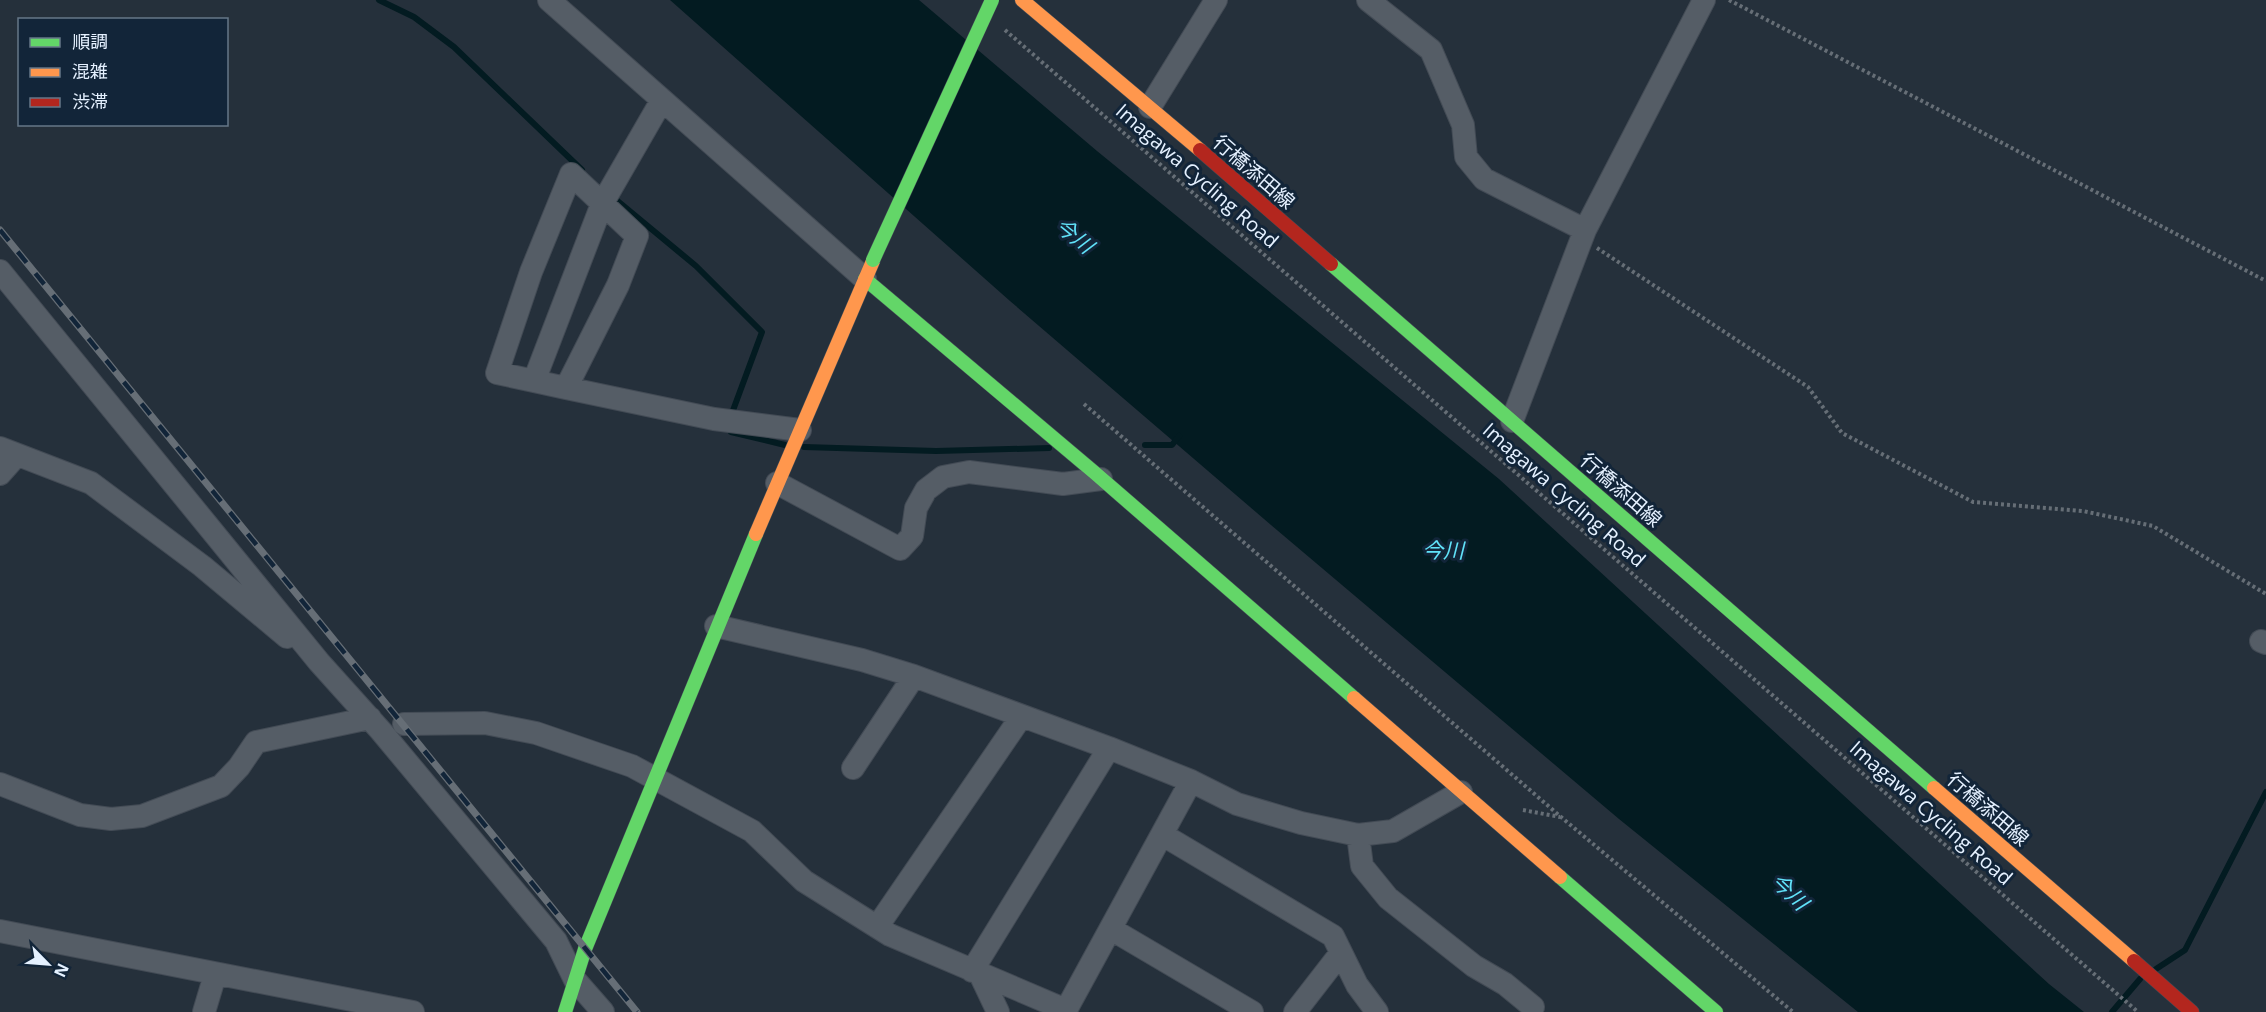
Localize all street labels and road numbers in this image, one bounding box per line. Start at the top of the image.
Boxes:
street label: Imagawa Cycling Road [1110,97,1284,254]
street label: 行橋添田線 [1208,129,1301,215]
street label: Imagawa Cycling Road [1477,416,1651,573]
street label: 行橋添田線 [1575,447,1668,533]
street label: Imagawa Cycling Road [1844,734,2018,891]
street label: 行橋添田線 [1942,766,2035,852]

